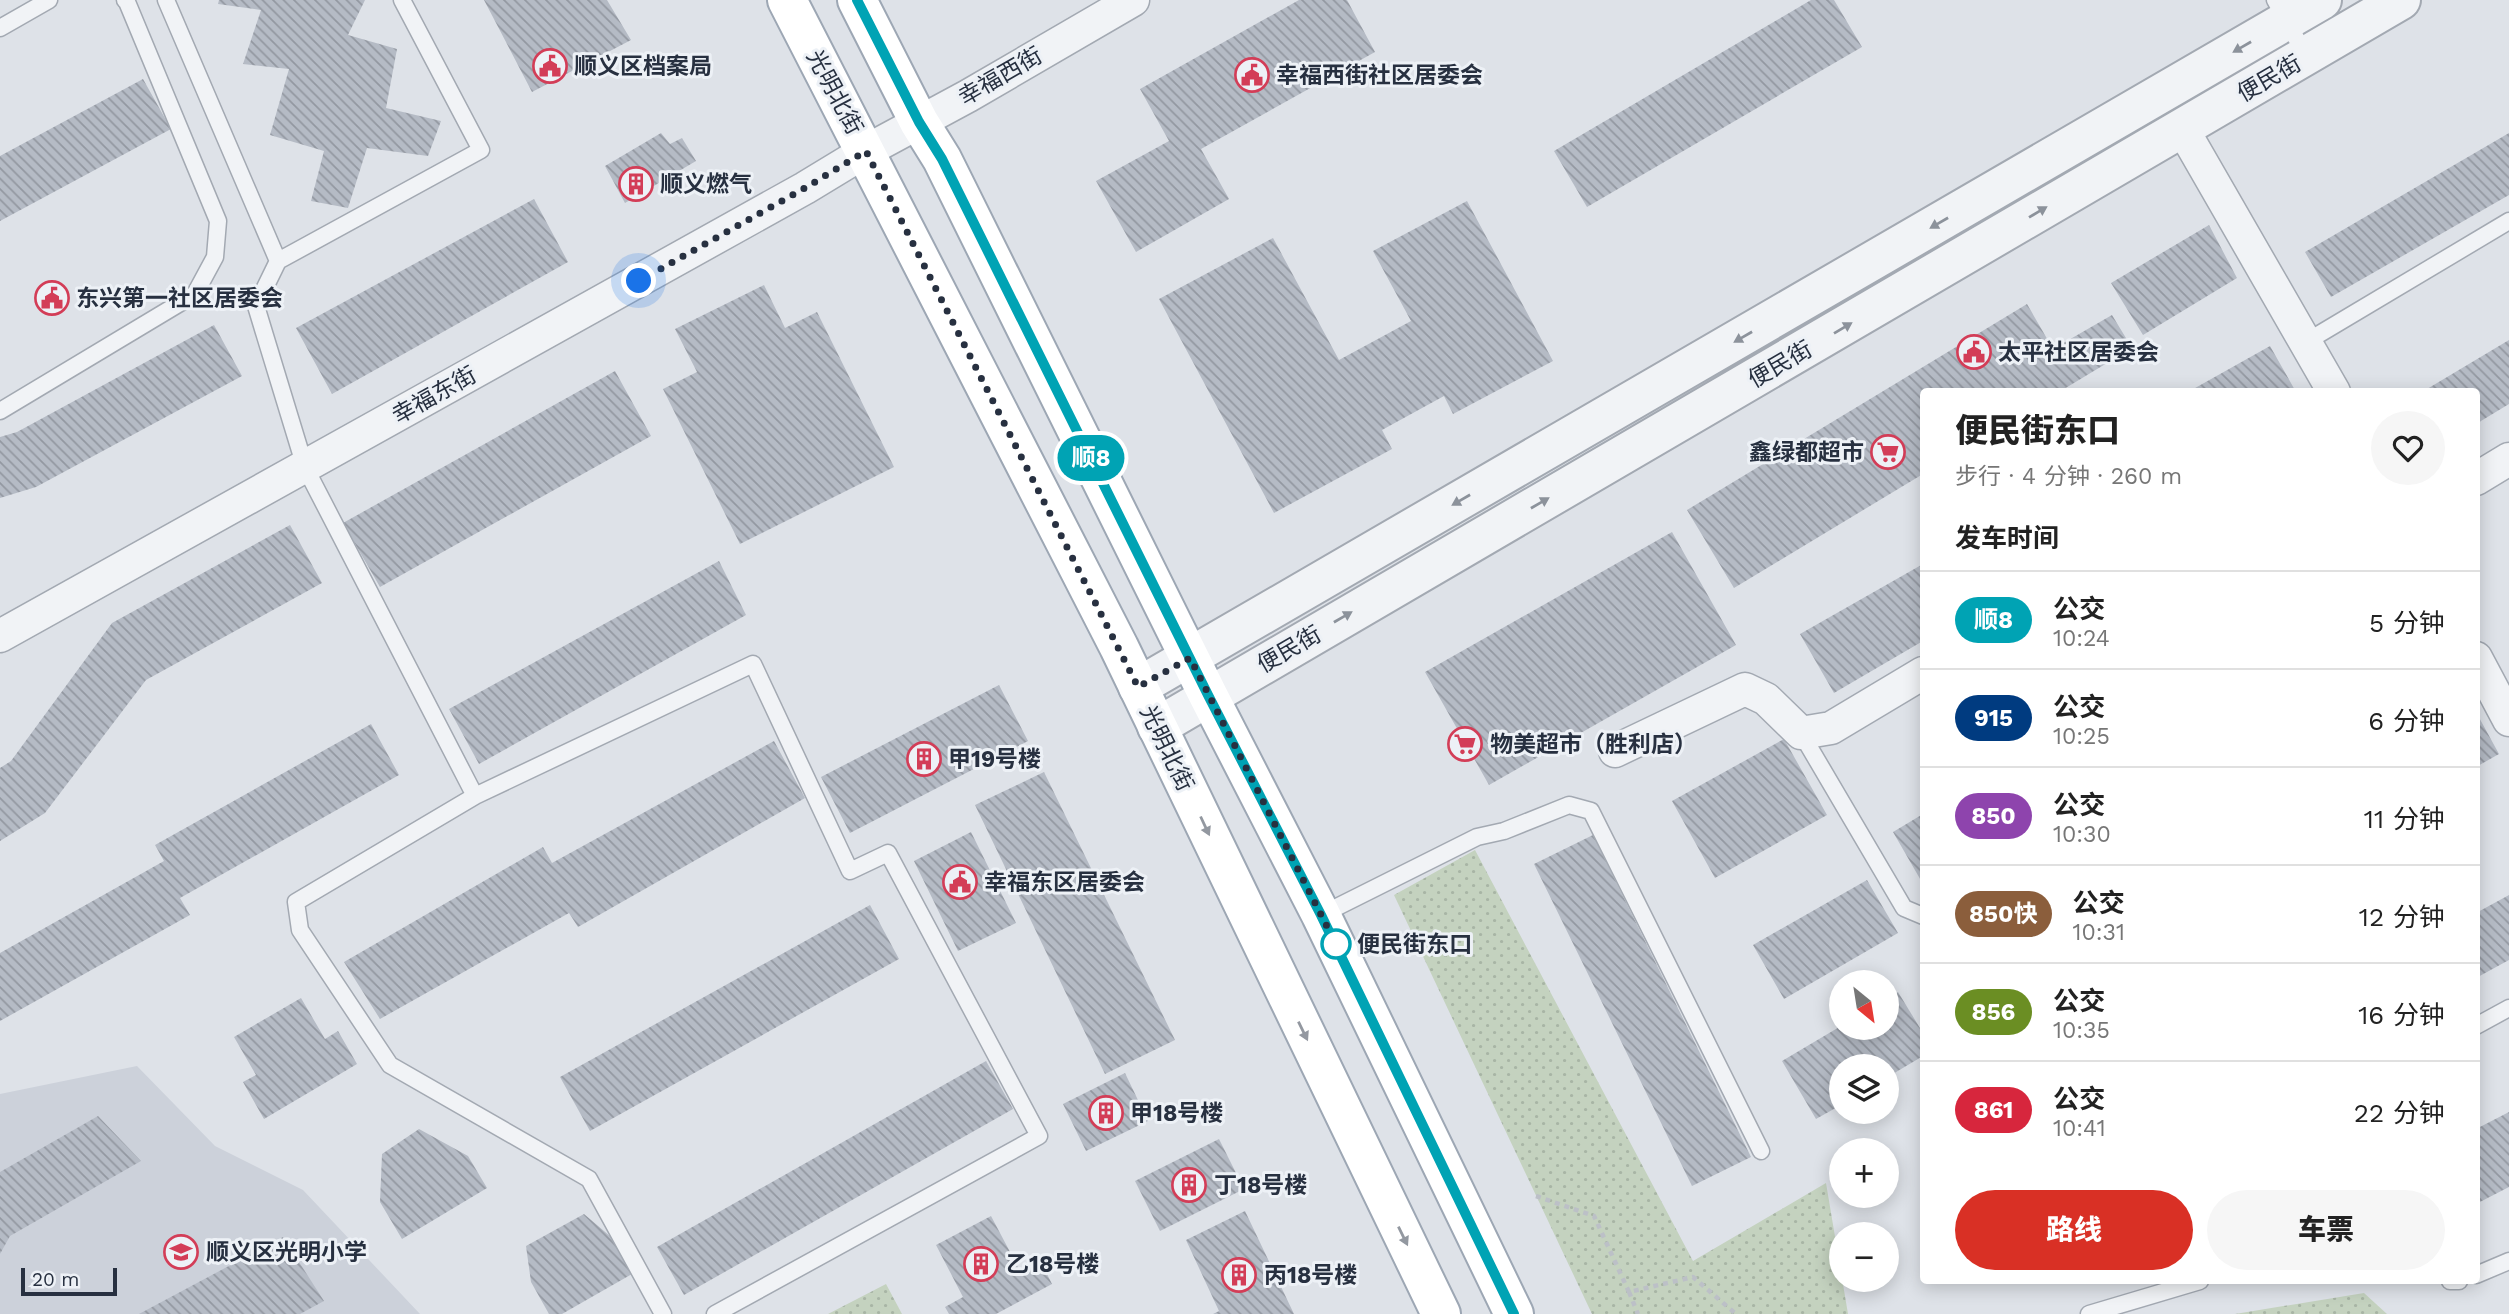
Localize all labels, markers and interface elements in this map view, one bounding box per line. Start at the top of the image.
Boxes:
one-way arrow [2233,41,2252,53]
street label: 幸福西街 [954,42,1047,111]
street label: 光明北街 [801,45,868,139]
public building icon: 顺义区档案局 [531,47,569,85]
street label: 便民街 [2233,49,2306,107]
place label: 顺义区档案局 [574,53,712,80]
public building icon: 幸福西街社区居委会 [1233,56,1271,94]
place label: 幸福西街社区居委会 [1276,62,1483,89]
building icon: 顺义燃气 [617,165,655,203]
place label: 顺义燃气 [660,171,752,198]
one-way arrow [2029,206,2048,219]
one-way arrow [1930,216,1949,229]
your location [621,263,656,298]
public building icon: 东兴第一社区居委会 [33,279,71,317]
place label: 东兴第一社区居委会 [76,285,283,312]
one-way arrow [1833,322,1852,334]
one-way arrow [1733,331,1752,343]
public building icon: 太平社区居委会 [1955,333,1993,371]
street label: 便民街 [1744,335,1817,393]
place label: 太平社区居委会 [1998,339,2159,366]
street label: 幸福东街 [387,361,481,430]
text: 便民街东口 [1955,411,2120,450]
button: heart [2371,411,2445,485]
supermarket icon: 鑫绿都超市 [1869,433,1907,471]
line badge: 顺8 [1060,435,1122,481]
place label: 鑫绿都超市 [1749,439,1864,466]
text: 顺8 [1071,444,1111,472]
text: 步行 · 4 分钟 · 260 m [1955,463,2182,490]
one-way arrow [1452,494,1471,506]
one-way arrow [1530,497,1549,510]
text: 发车时间 [1955,523,2059,553]
text: 公交 [2053,594,2105,624]
text: 顺8 [1974,606,2013,634]
text: 5 分钟 [2369,608,2445,638]
one-way arrow [1333,611,1352,624]
street label: 便民街 [1253,620,1326,678]
text: 10:24 [2053,625,2110,652]
text: 公交 [2053,692,2105,722]
street label: 光明北街 [1134,701,1199,795]
text: 915 [1974,704,2013,732]
text: 6 分钟 [2368,706,2445,736]
text: 10:25 [2053,723,2110,750]
supermarket icon: 物美超市（胜利店） [1446,725,1484,763]
place label: 物美超市（胜利店） [1490,731,1697,758]
building icon: 甲19号楼 [905,740,943,778]
place label: 甲19号楼 [948,746,1041,773]
text: 公交 [2053,790,2105,820]
text: 850 [1971,802,2016,830]
text: 11 分钟 [2364,804,2445,834]
one-way arrow [1199,816,1211,836]
text: 10:30 [2053,821,2111,848]
public building icon: 幸福东区居委会 [941,863,979,901]
place label: 幸福东区居委会 [984,869,1145,896]
text: 公交 [2073,888,2125,918]
text: 850快 [1969,900,2038,928]
text: 12 分钟 [2359,902,2445,932]
text: 10:31 [2073,919,2125,946]
marker: 便民街东口 [1321,929,1351,959]
place label: 便民街东口 [1357,931,1472,958]
north arrow [1829,970,1899,1040]
map controls [1829,970,1899,1292]
text: 公交 [2053,986,2105,1016]
text: 856 [1972,998,2015,1026]
text: 16 分钟 [2358,1000,2445,1030]
text: 10:35 [2053,1017,2110,1044]
one-way arrow [1297,1021,1309,1041]
button: layers [1829,1054,1899,1124]
text: 公交 [2053,1084,2105,1114]
building icon: 甲18号楼 [1087,1094,1125,1132]
text: 861 [1974,1096,2013,1124]
text: 22 分钟 [2354,1098,2445,1128]
place label: 甲18号楼 [1130,1100,1223,1127]
text: 10:41 [2053,1115,2106,1142]
button: + [1829,1138,1899,1208]
building icon: 丁18号楼 [1170,1166,1208,1204]
place label: 丁18号楼 [1214,1172,1307,1199]
button: 路线 [1955,1190,2193,1270]
button: 车票 [2207,1190,2445,1270]
button: − [1829,1222,1899,1292]
one-way arrow [1397,1226,1408,1246]
school or university icon: 顺义区光明小学 [162,1233,200,1271]
place label: 顺义区光明小学 [206,1239,367,1266]
building icon: 乙18号楼 [962,1245,1000,1283]
place label: 乙18号楼 [1006,1251,1099,1278]
building icon: 丙18号楼 [1220,1256,1258,1294]
place label: 丙18号楼 [1264,1262,1357,1289]
scale bar [21,1265,117,1297]
text: 20 m [32,1268,79,1291]

